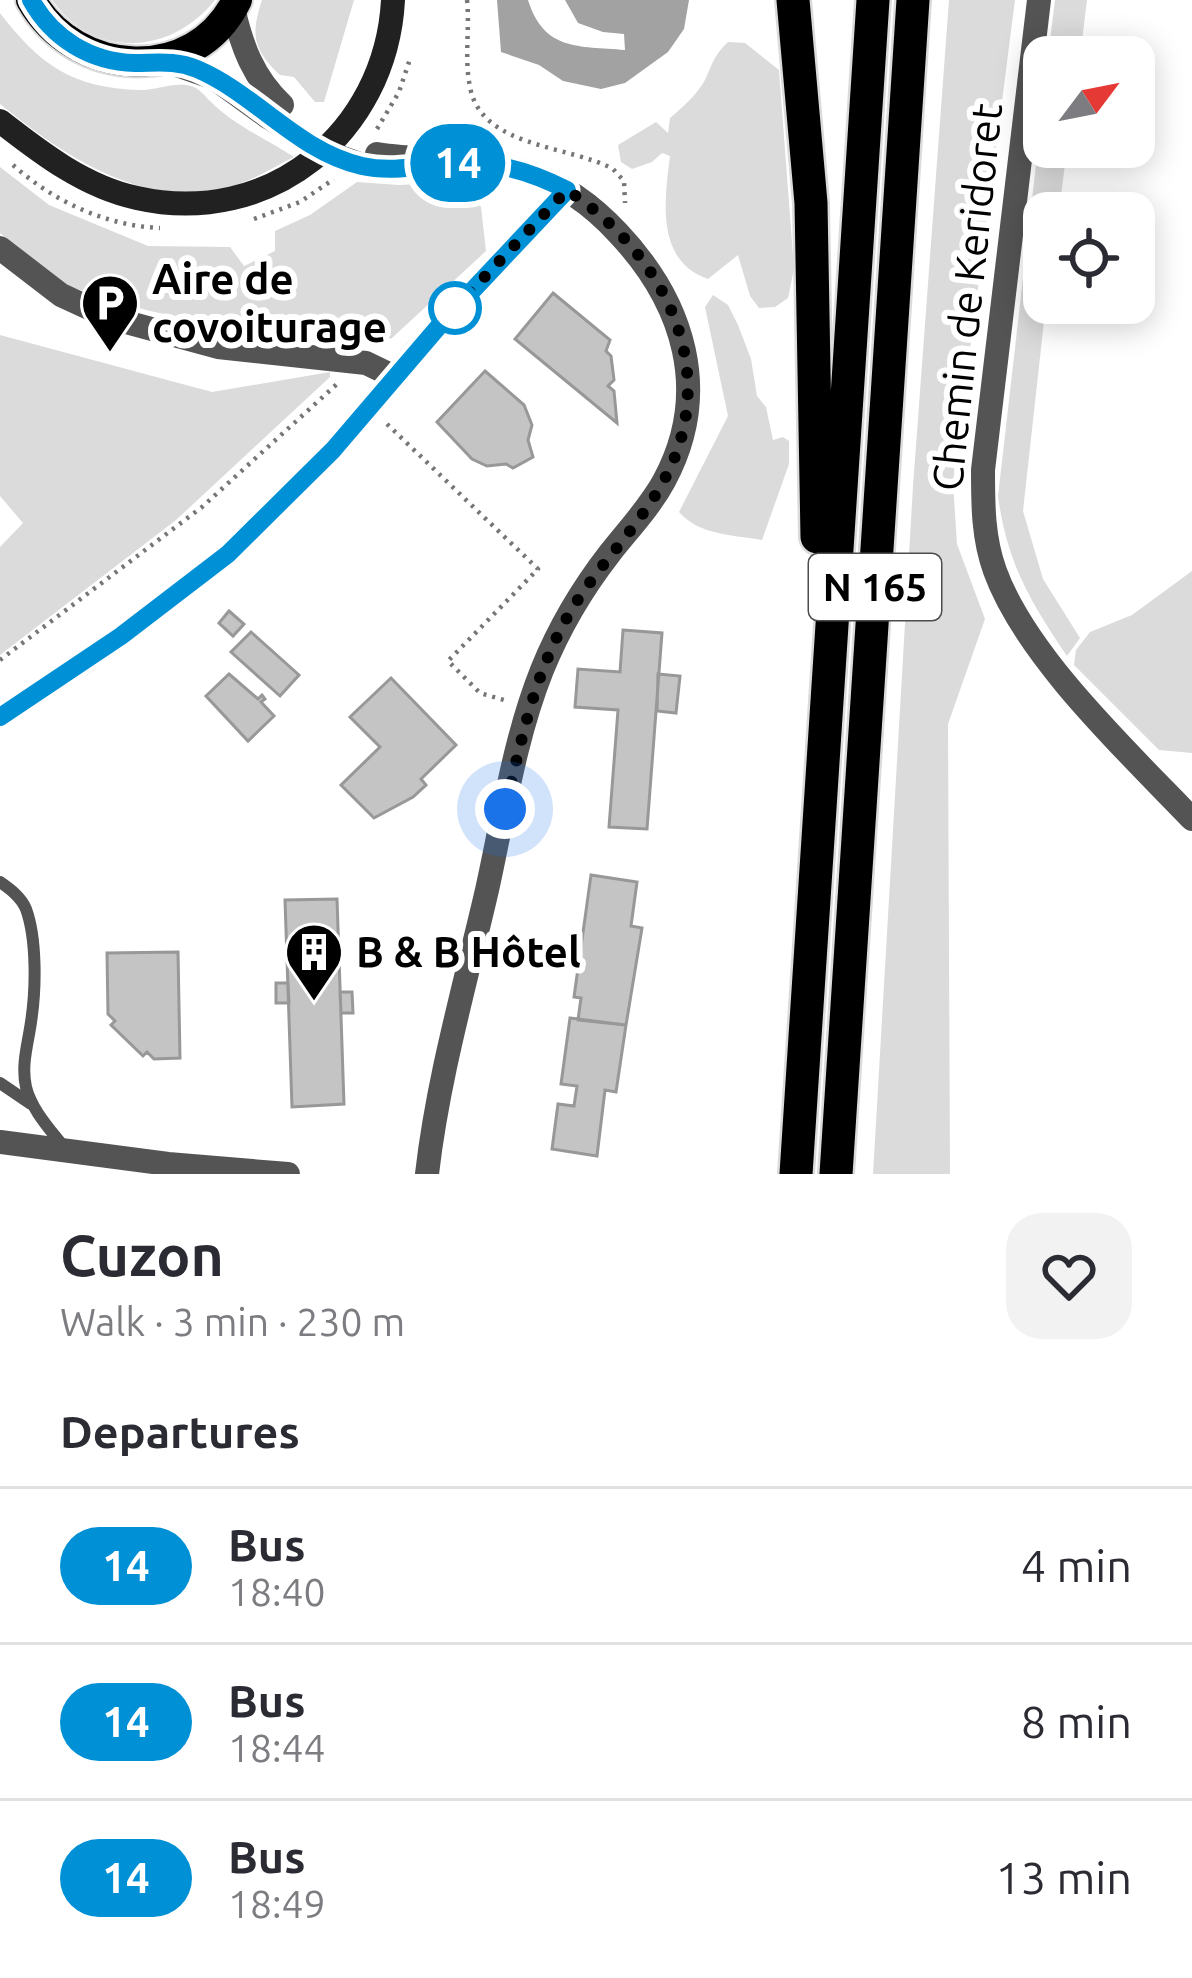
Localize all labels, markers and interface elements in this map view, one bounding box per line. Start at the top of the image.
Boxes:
north arrow [1023,36,1155,168]
map controls [1023,36,1155,324]
street label: Chemin de Keridoret [923,101,1010,493]
line badge: 14 [404,124,512,202]
text: 14 [434,139,482,186]
button: locate [1023,192,1155,324]
place label: Aire de covoiturage [152,255,387,350]
parking icon: Aire de covoiturage [79,272,141,354]
unlabelled marker [430,283,480,333]
road number: N 165 [809,554,941,620]
your location [475,779,535,839]
building icon: B & B Hôtel [283,921,345,1003]
place label: B & B Hôtel [356,928,581,975]
button: heart [1006,1213,1132,1339]
text: Cuzon [60,1223,224,1287]
text: Walk · 3 min · 230 m [60,1300,405,1343]
text: Departures [60,1406,300,1457]
text: Bus [228,1519,305,1570]
text: 4 min [1021,1540,1132,1591]
text: 14 [102,1542,150,1589]
text: 18:40 [228,1570,326,1613]
text: Bus [228,1675,305,1726]
text: 8 min [1021,1696,1132,1747]
text: 14 [102,1698,150,1745]
text: 18:44 [228,1726,326,1769]
text: Bus [228,1831,305,1882]
text: 13 min [995,1852,1132,1903]
text: 14 [102,1854,150,1901]
text: 18:49 [228,1882,326,1925]

